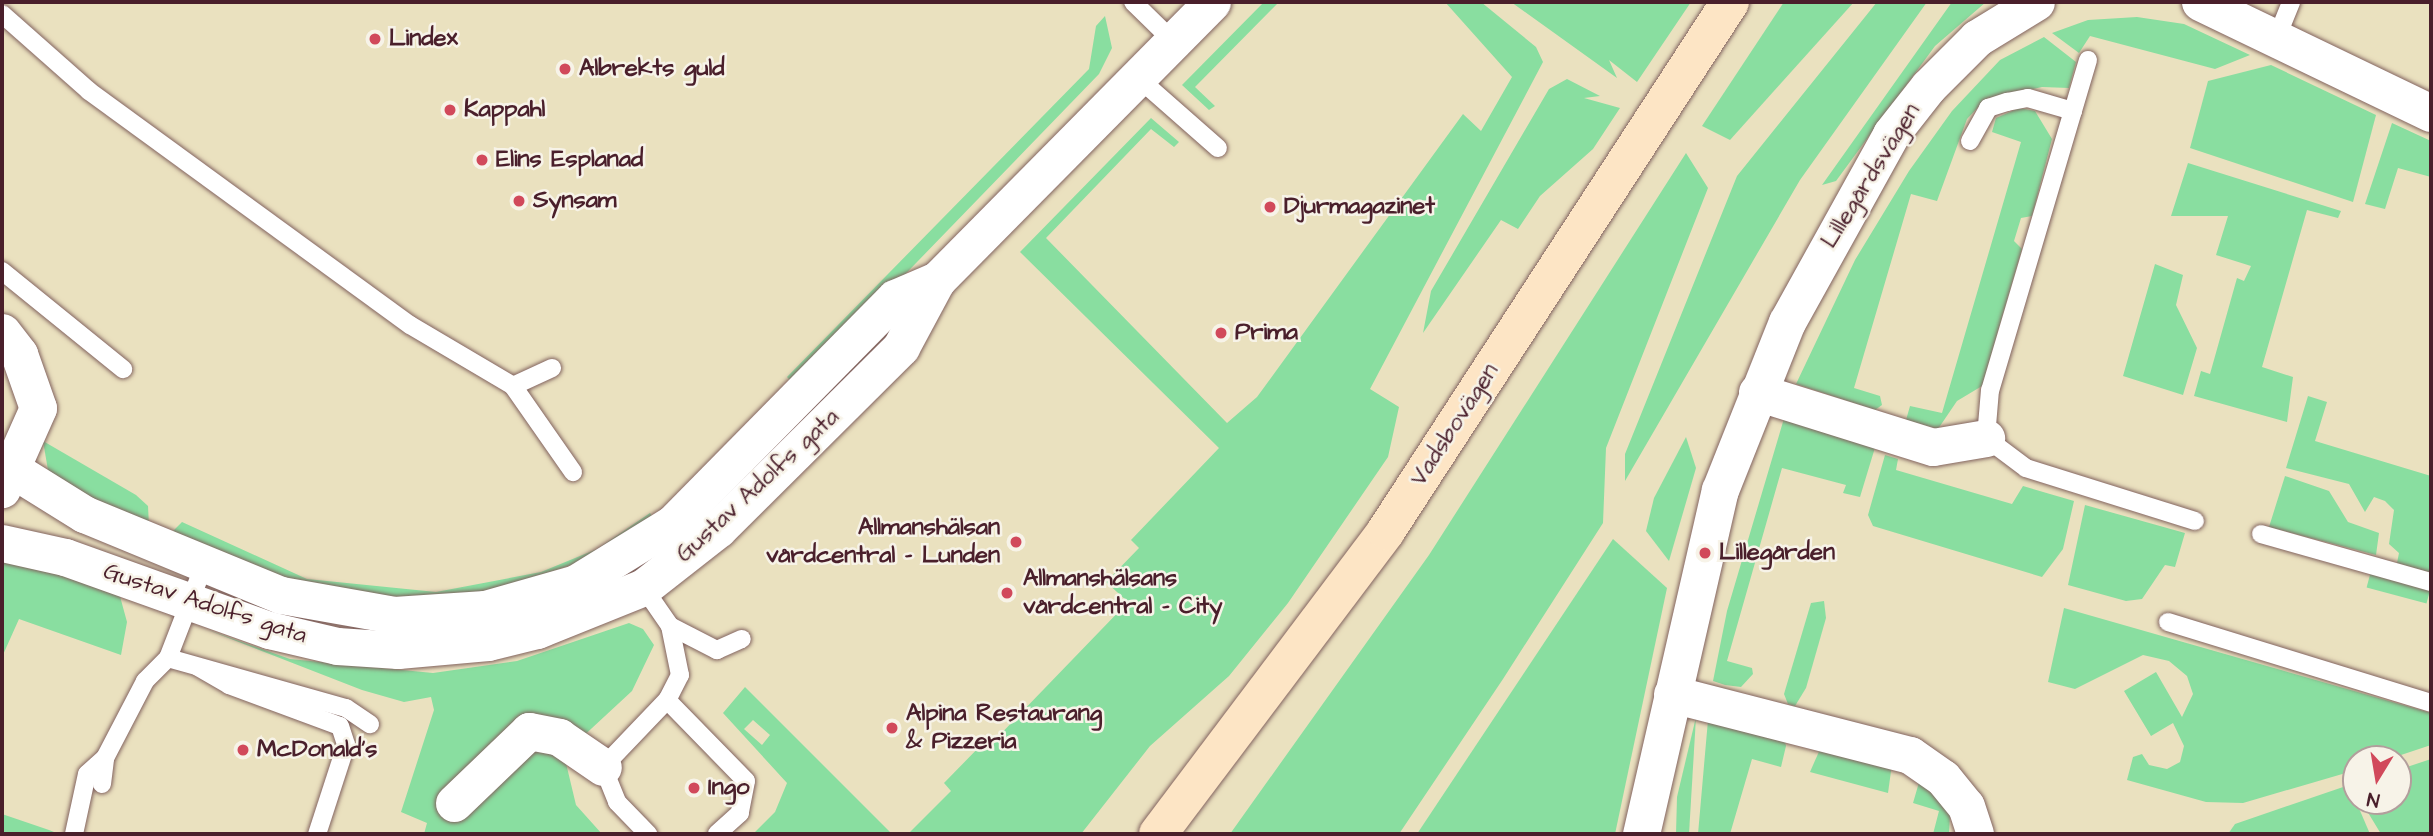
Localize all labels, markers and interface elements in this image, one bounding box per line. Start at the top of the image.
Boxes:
place label: Lindex [389,25,458,53]
marker: Lindex [367,31,383,47]
place label: Albrekts guld [579,55,725,83]
marker: Albrekts guld [557,61,573,77]
place label: Kappahl [464,96,545,124]
street label: Lillegårdsvägen [1815,98,1927,254]
marker: Kappahl [442,102,458,118]
place label: Elins Esplanad [496,146,643,174]
marker: Elins Esplanad [474,152,490,168]
place label: Synsam [533,187,617,215]
marker: Synsam [511,193,527,209]
place label: Djurmagazinet [1284,193,1435,221]
marker: Djurmagazinet [1262,199,1278,215]
place label: Prima [1235,319,1298,347]
marker: Prima [1213,325,1229,341]
street label: Vadsbovägen [1405,358,1505,492]
street label: Gustav Adolfs gata [671,403,845,569]
place label: Allmanshälsan vårdcentral - Lunden [766,514,1000,570]
marker: Allmanshälsan vårdcentral - Lunden [1006,532,1026,552]
place label: Lillegården [1719,539,1835,567]
marker: Lillegården [1697,545,1713,561]
street label: Gustav Adolfs gata [100,558,310,650]
place label: Allmanshälsans vårdcentral - City [1023,565,1222,621]
marker: Allmanshälsans vårdcentral - City [997,583,1017,603]
place label: Alpina Restaurang & Pizzeria [906,700,1102,756]
marker: Alpina Restaurang & Pizzeria [884,720,900,736]
place label: McDonald's [257,736,377,764]
marker: McDonald's [235,742,251,758]
north arrow [2342,745,2412,815]
place label: Ingo [708,774,750,802]
marker: Ingo [686,780,702,796]
text: N [2365,785,2382,814]

